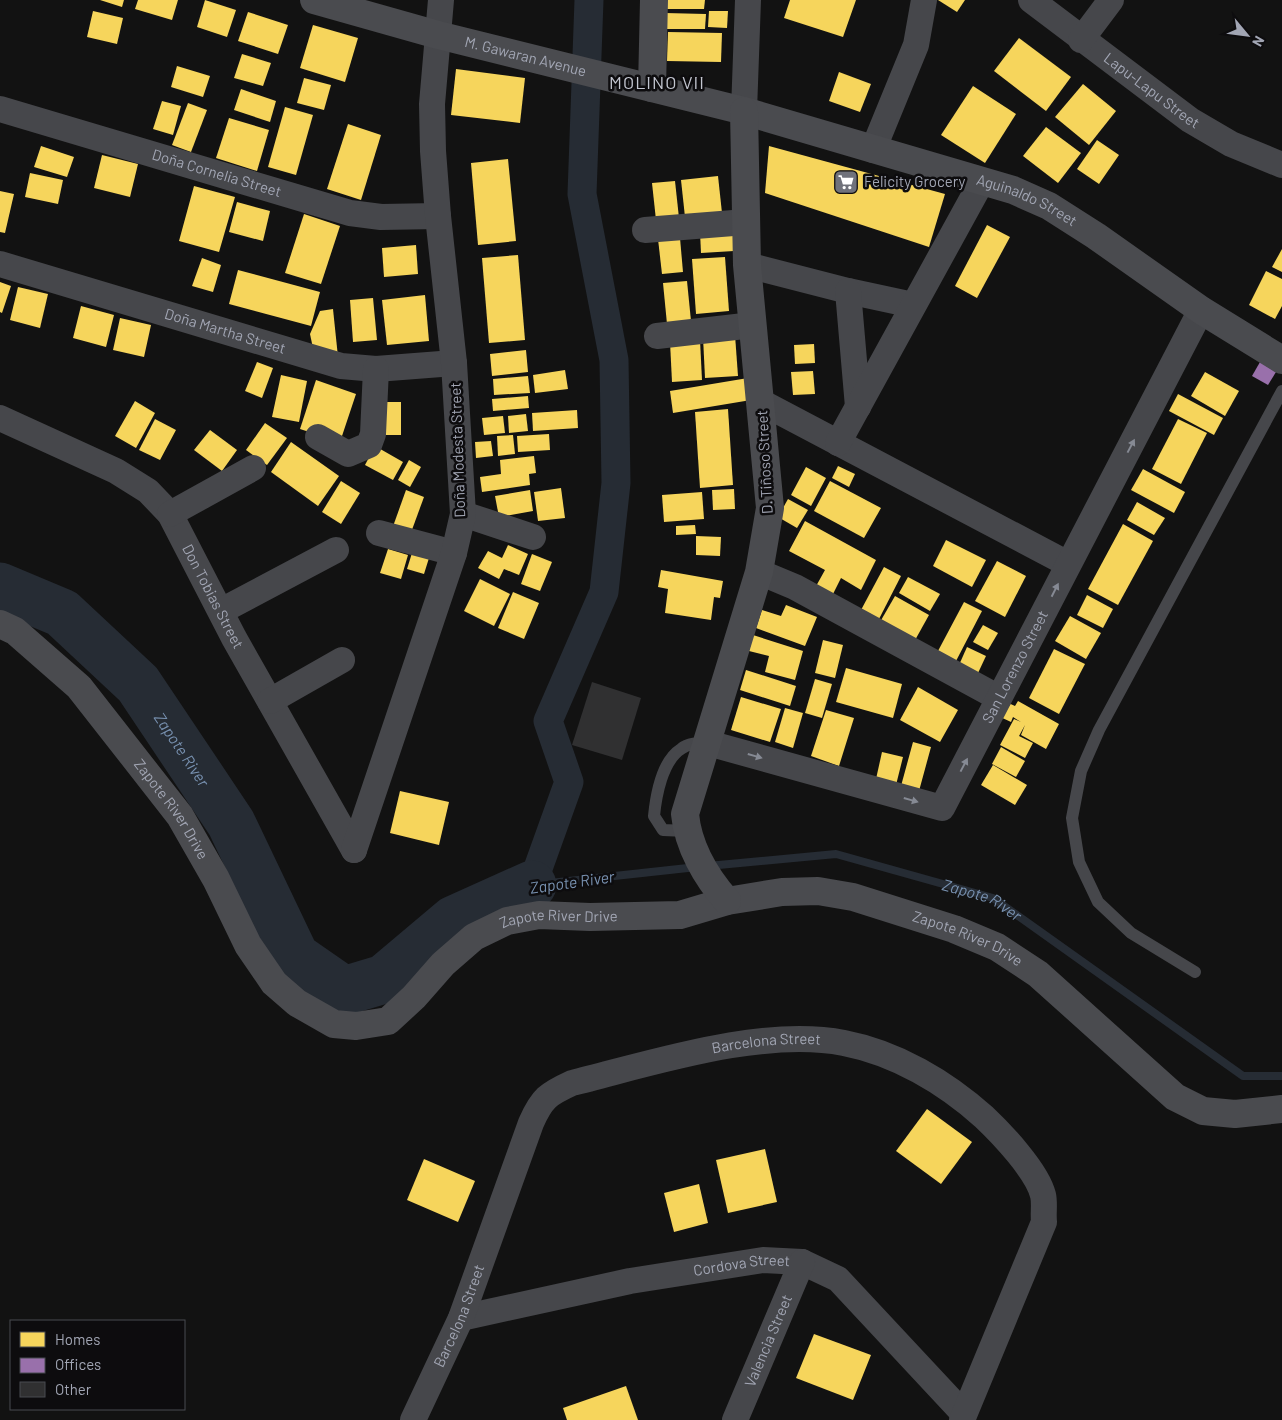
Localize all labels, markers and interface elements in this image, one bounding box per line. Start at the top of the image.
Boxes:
north arrow [1222,10,1272,60]
street label: M. Gawaran Avenue [463,32,588,80]
text: N [1249,33,1268,50]
street label: Lapu-Lapu Street [1101,48,1203,132]
district label: MOLINO VII [609,71,705,93]
street label: Doña Cornelia Street [150,145,284,200]
supermarket icon: Felicity Grocery [833,169,859,195]
street label: Aguinaldo Street [975,170,1081,230]
place label: Felicity Grocery [864,172,966,190]
street label: Doña Martha Street [163,304,288,357]
street label: Doña Modesta Street [446,382,468,518]
street label: D. Tiñoso Street [752,410,776,514]
one-way arrow [1127,438,1135,453]
street label: Don Tobias Street [179,541,248,651]
one-way arrow [1051,582,1059,597]
street label: San Lorenzo Street [978,607,1051,726]
water label: Zapote River [151,709,215,791]
one-way arrow [747,752,762,760]
street label: Zapote River Drive [131,755,213,862]
one-way arrow [960,758,968,772]
one-way arrow [904,796,919,804]
water label: Zapote River [528,866,617,897]
water label: Zapote River [940,874,1027,925]
street label: Zapote River Drive [496,905,618,931]
street label: Zapote River Drive [911,906,1026,969]
street label: Barcelona Street [710,1029,821,1057]
street label: Cordova Street [692,1250,791,1279]
street label: Barcelona Street [429,1262,487,1370]
street label: Valencia Street [740,1292,795,1389]
legend [10,1320,185,1410]
text: Homes [55,1330,100,1348]
text: Offices [55,1355,101,1373]
text: Other [55,1380,92,1398]

